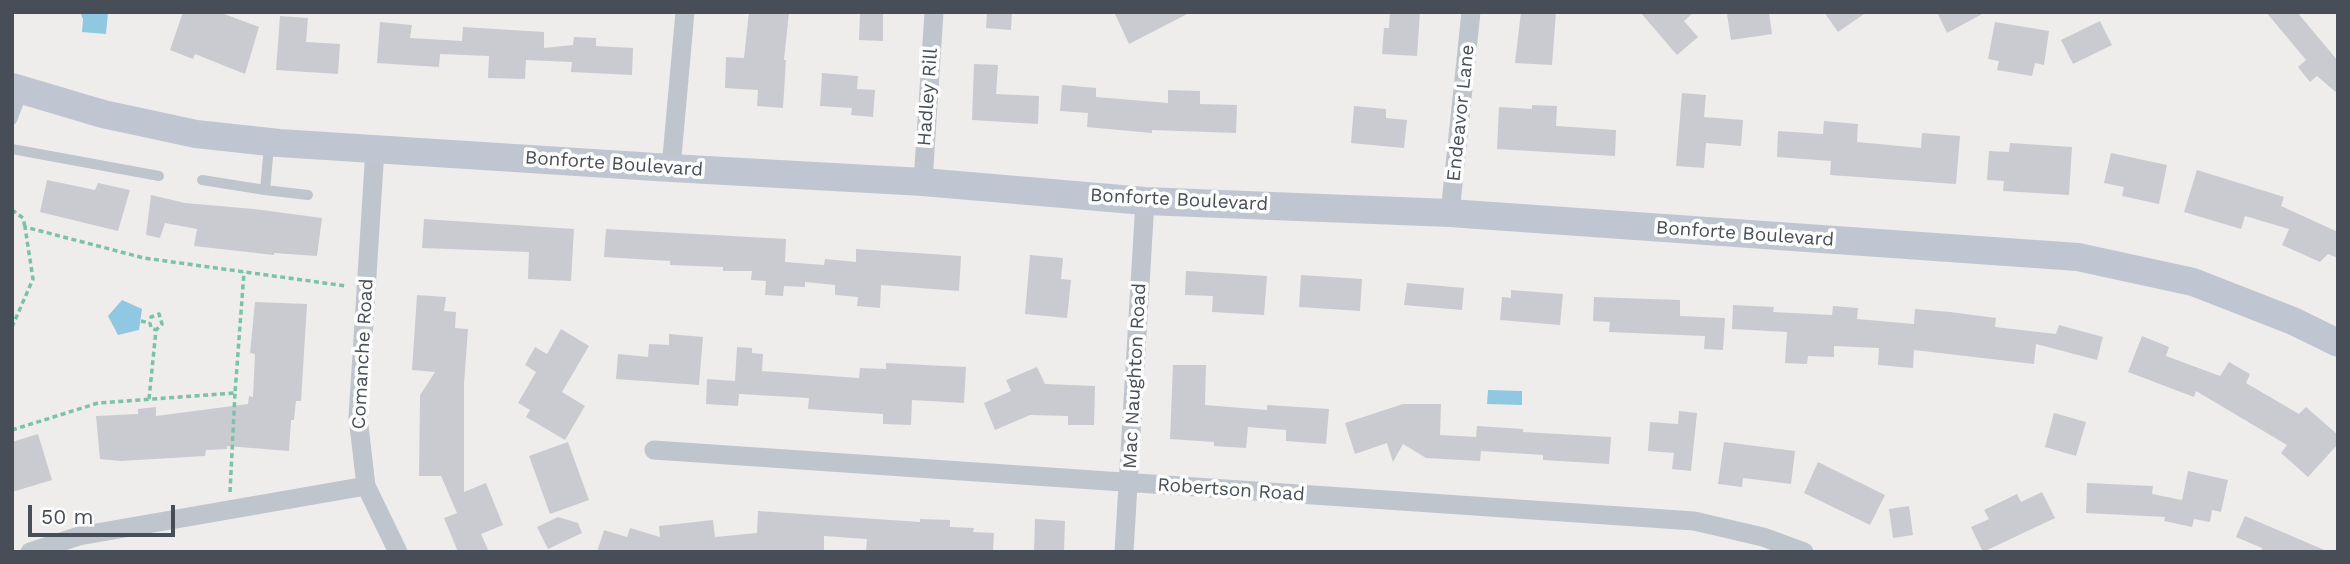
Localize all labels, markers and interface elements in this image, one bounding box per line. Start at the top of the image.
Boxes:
street label: Endeavor Lane [1442,43,1480,183]
street label: Hadley Rill [913,47,943,147]
street label: Bonforte Boulevard [524,146,704,182]
street label: Bonforte Boulevard [1089,184,1269,216]
street label: Bonforte Boulevard [1655,216,1835,252]
street label: Comanche Road [348,278,378,430]
street label: Mac Naughton Road [1119,283,1151,469]
street label: Robertson Road [1157,473,1305,507]
scale bar [32,490,178,534]
text: 50 m [41,504,93,529]

